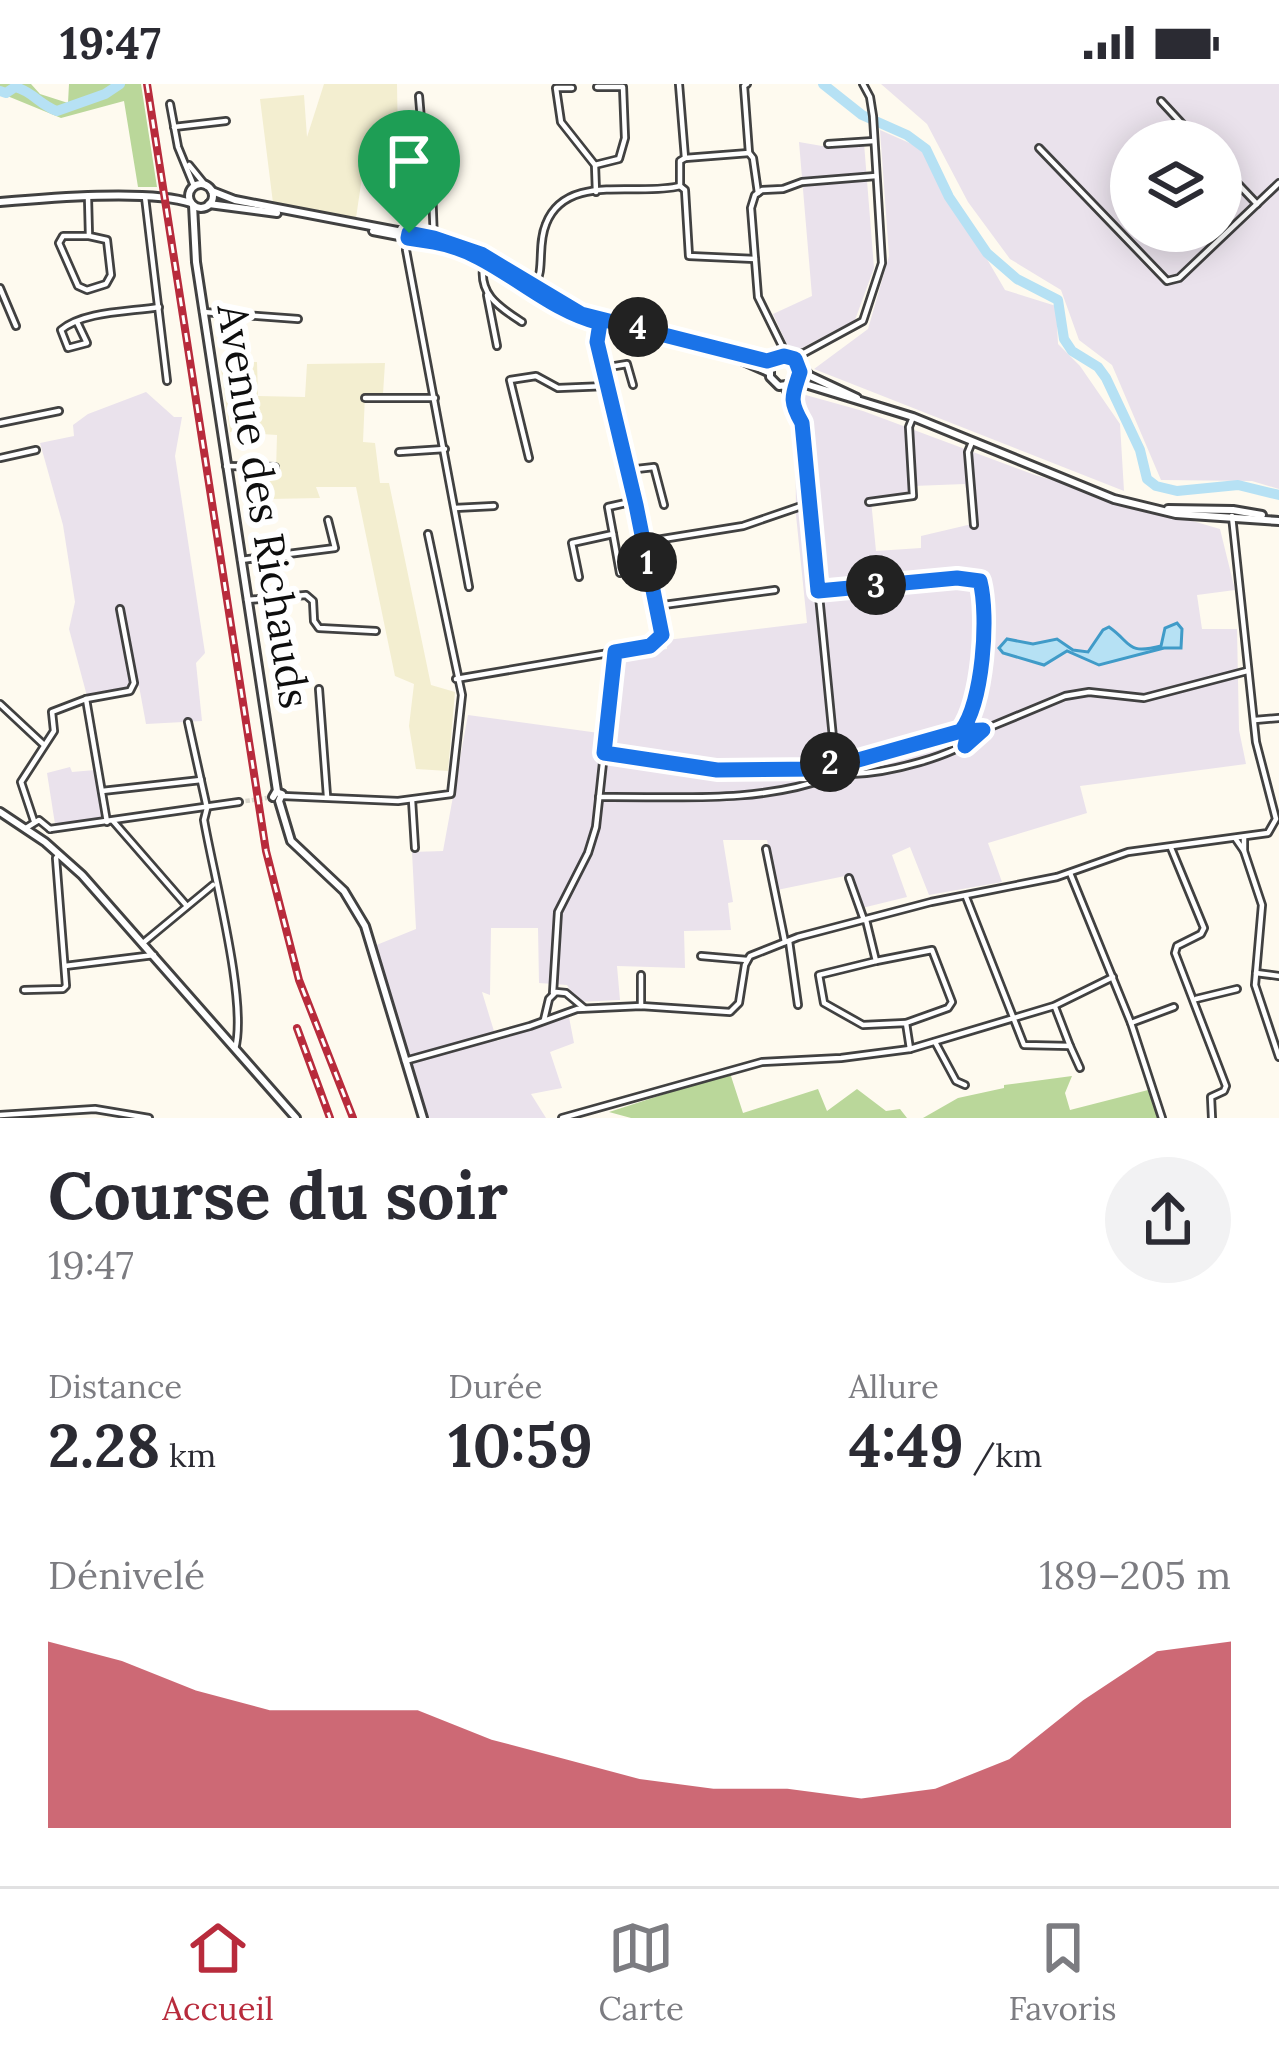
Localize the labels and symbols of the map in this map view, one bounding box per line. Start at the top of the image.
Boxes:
pin [358,110,460,233]
pin: 4 [608,297,668,357]
street label: Avenue des Richauds [205,299,323,712]
pin: 1 [617,532,677,592]
pin: 3 [846,555,906,615]
pin: 2 [800,732,860,792]

